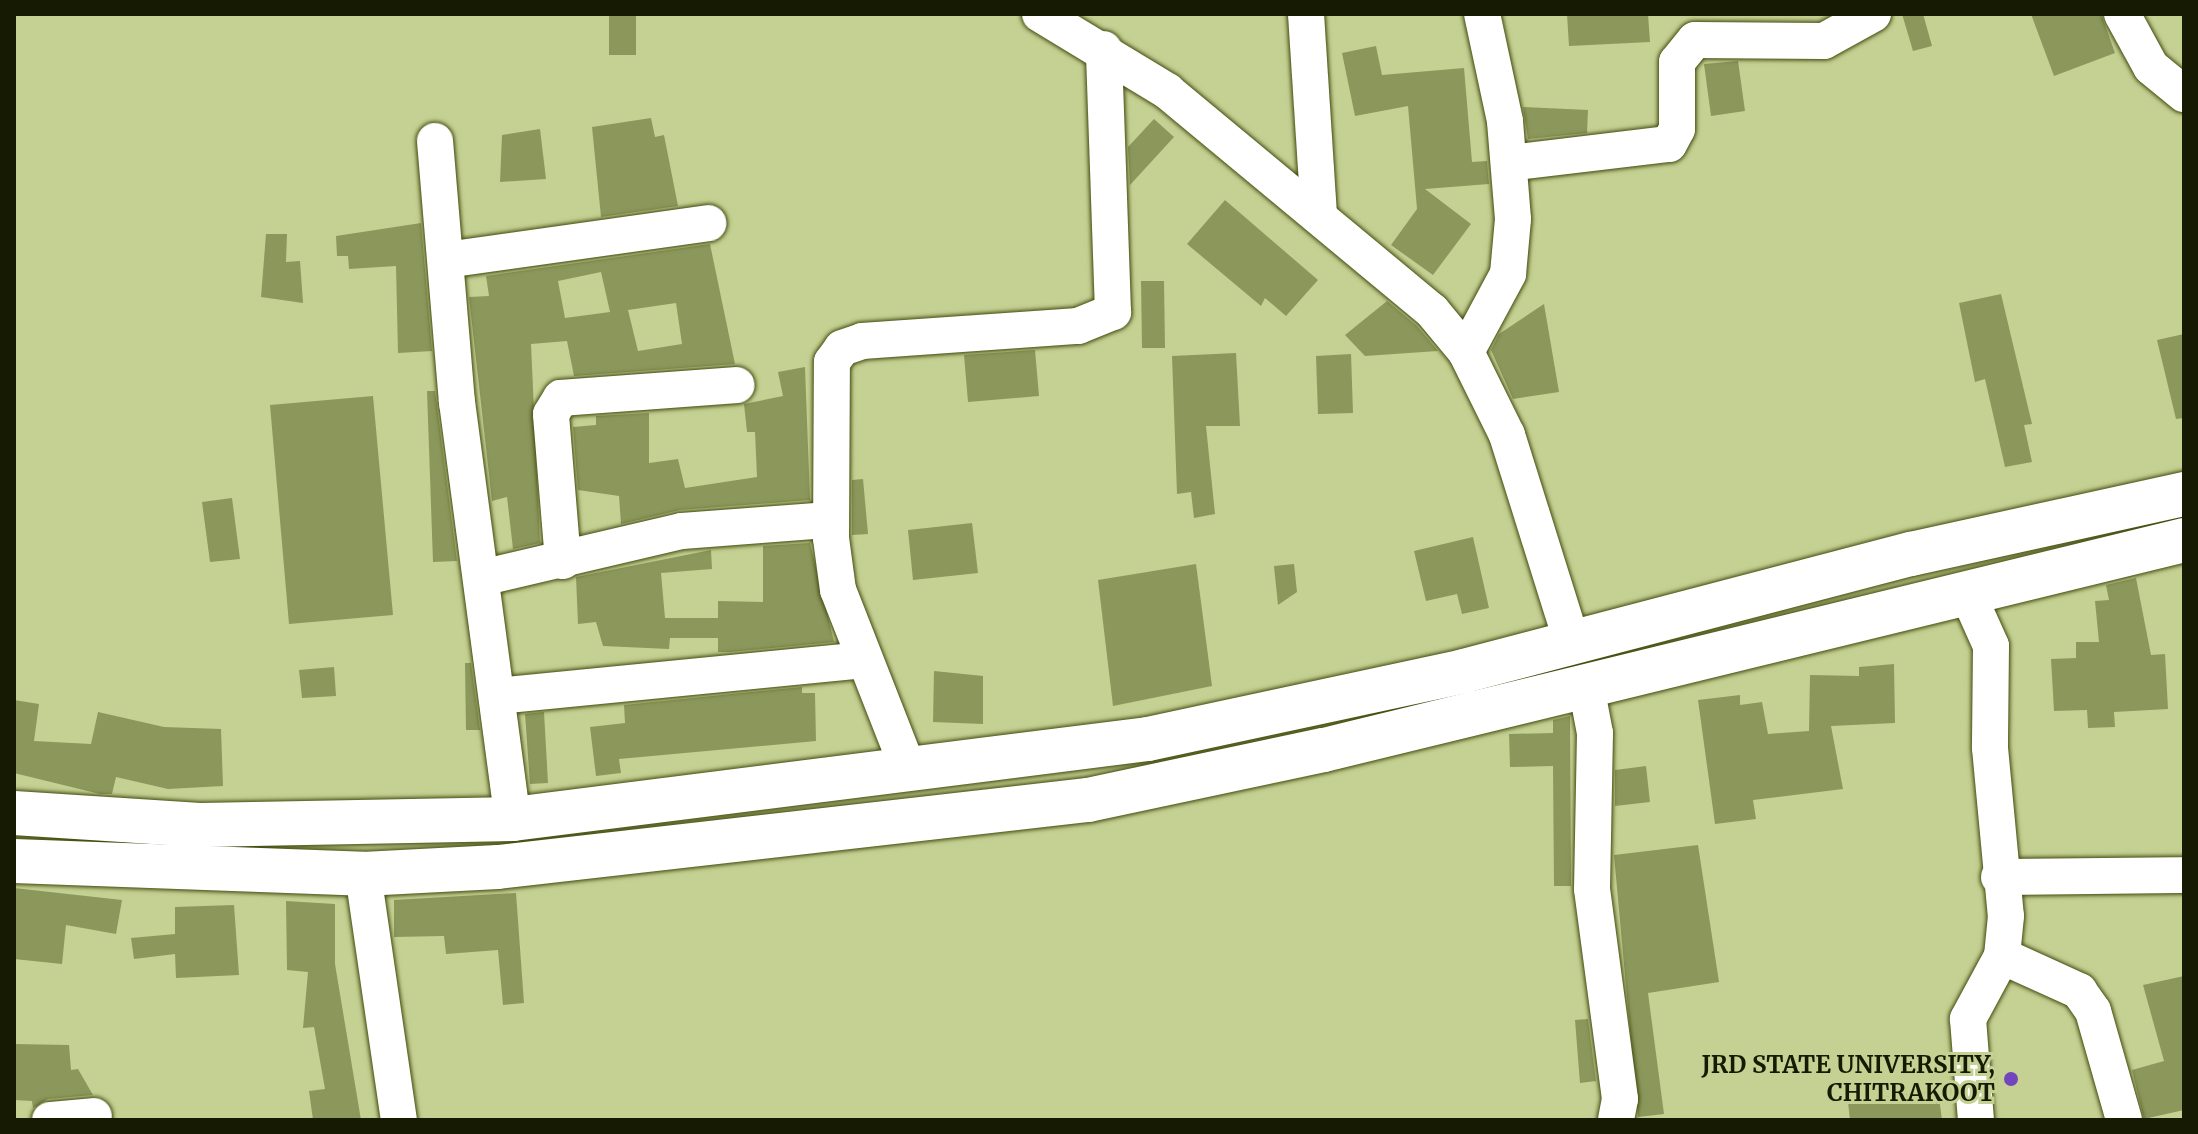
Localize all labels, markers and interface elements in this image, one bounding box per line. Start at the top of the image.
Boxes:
place label: JRD STATE UNIVERSITY, CHITRAKOOT [1702,1051,1995,1107]
marker: JRD STATE UNIVERSITY, CHITRAKOOT [2002,1070,2020,1088]

